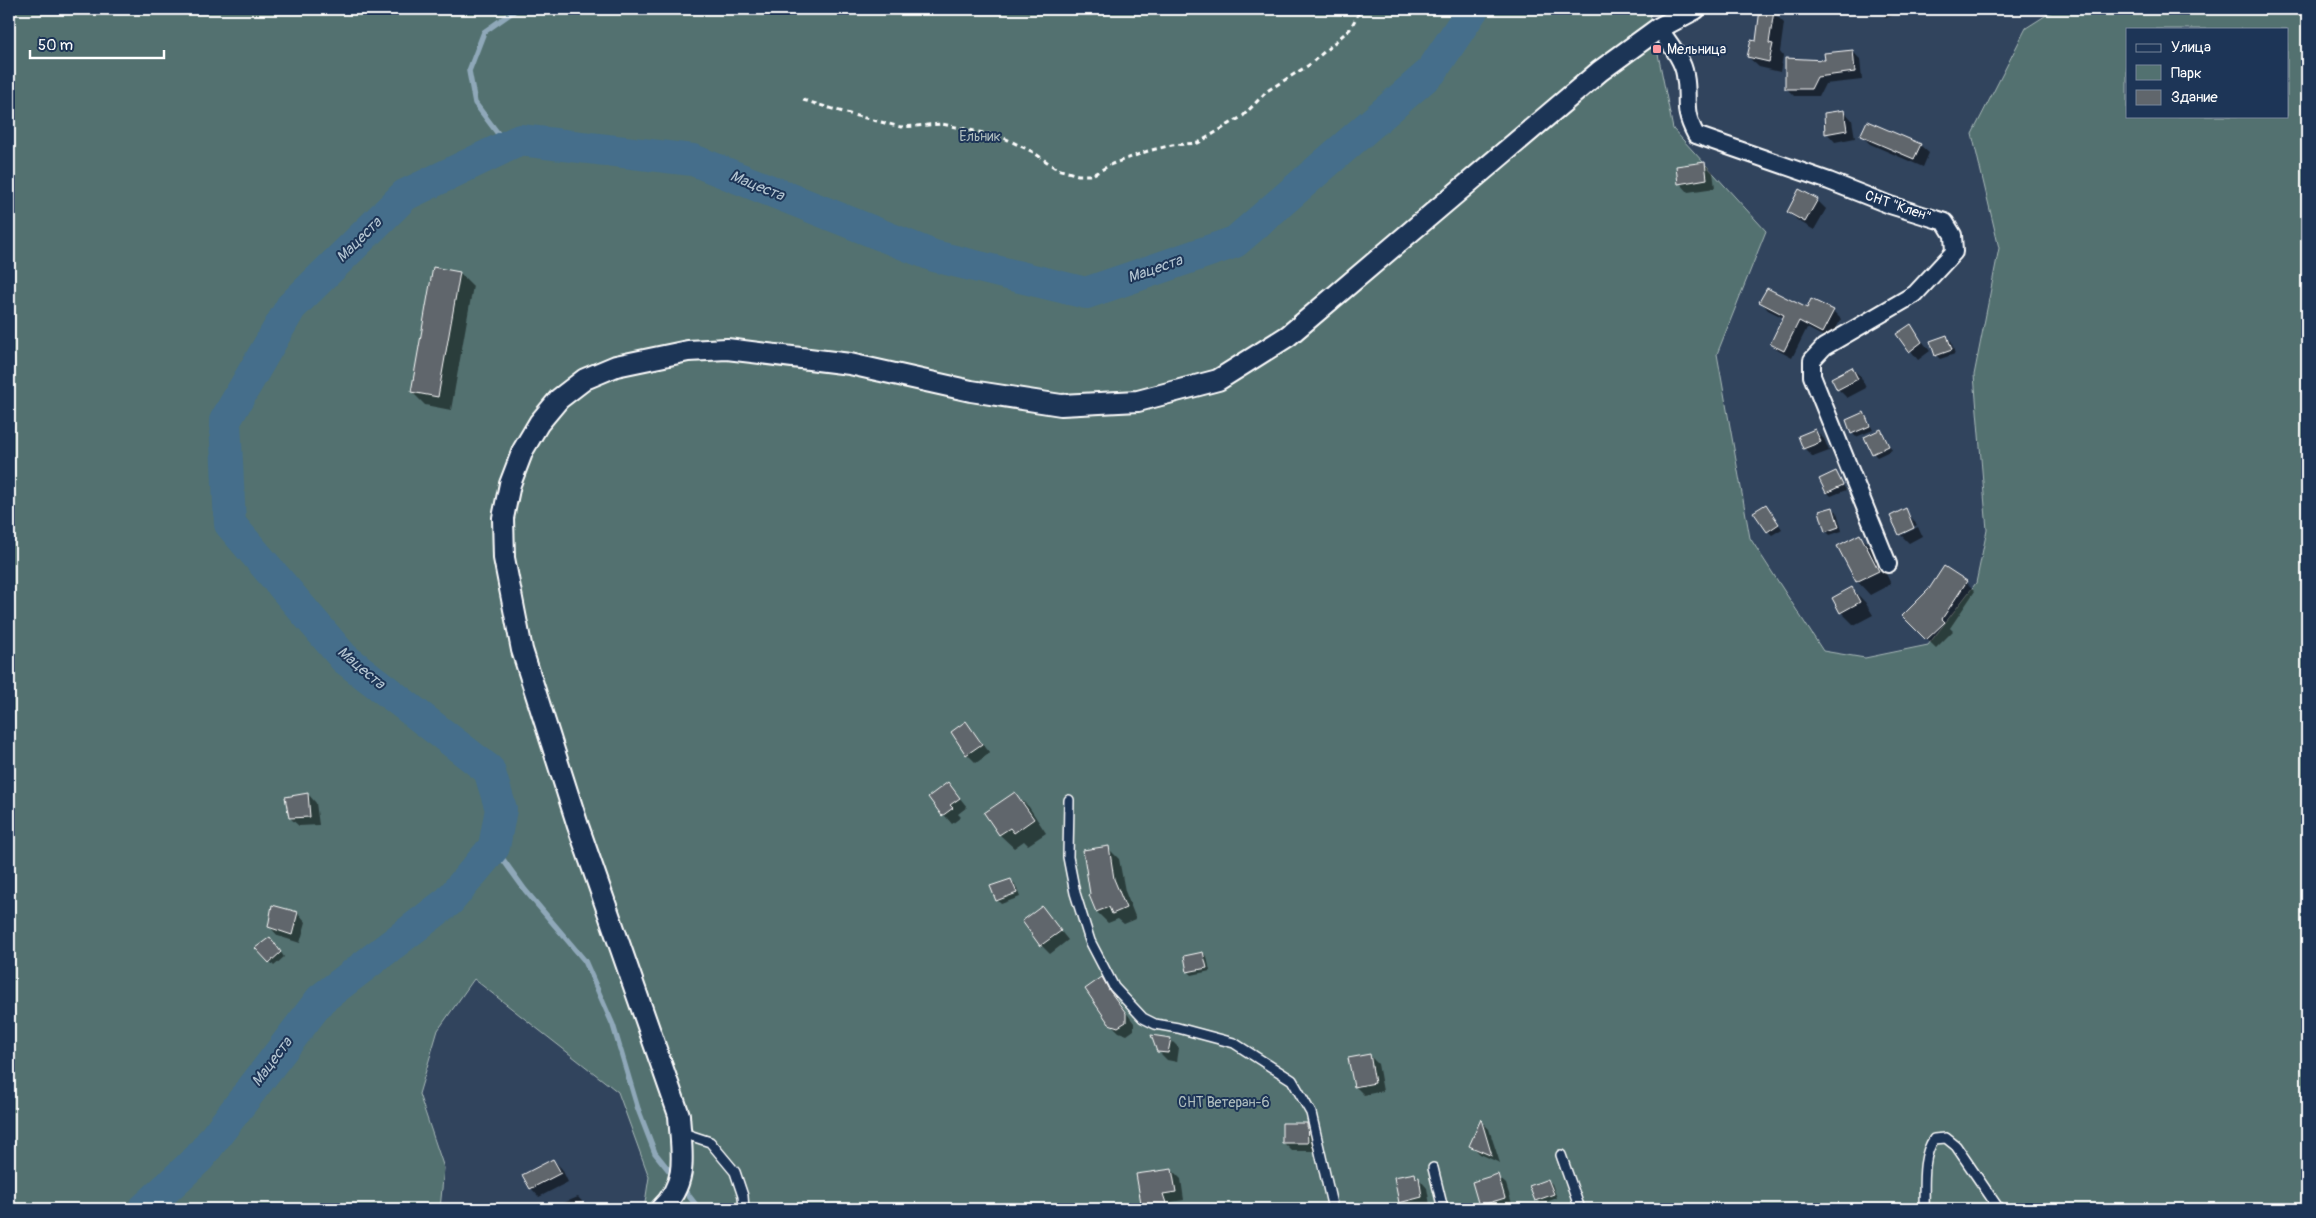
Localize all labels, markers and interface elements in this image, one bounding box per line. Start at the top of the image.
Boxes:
scale bar [30,28,164,60]
legend [2126,28,2288,118]
text: 50 m [38,36,73,55]
text: Улица [2171,38,2211,57]
place label: Мельница [1667,41,1726,58]
marker: Мельница [1651,43,1663,55]
text: Парк [2171,64,2202,83]
text: Здание [2171,88,2218,107]
park label: Ельник [959,128,1001,145]
water label: Мацеста [727,167,788,206]
street label: СНТ "Клен" [1863,187,1933,225]
water label: Мацеста [332,213,386,267]
water label: Мацеста [1125,251,1186,287]
water label: Мацеста [333,643,389,694]
water label: Мацеста [247,1033,297,1090]
park label: СНТ Ветеран-6 [1178,1094,1270,1111]

